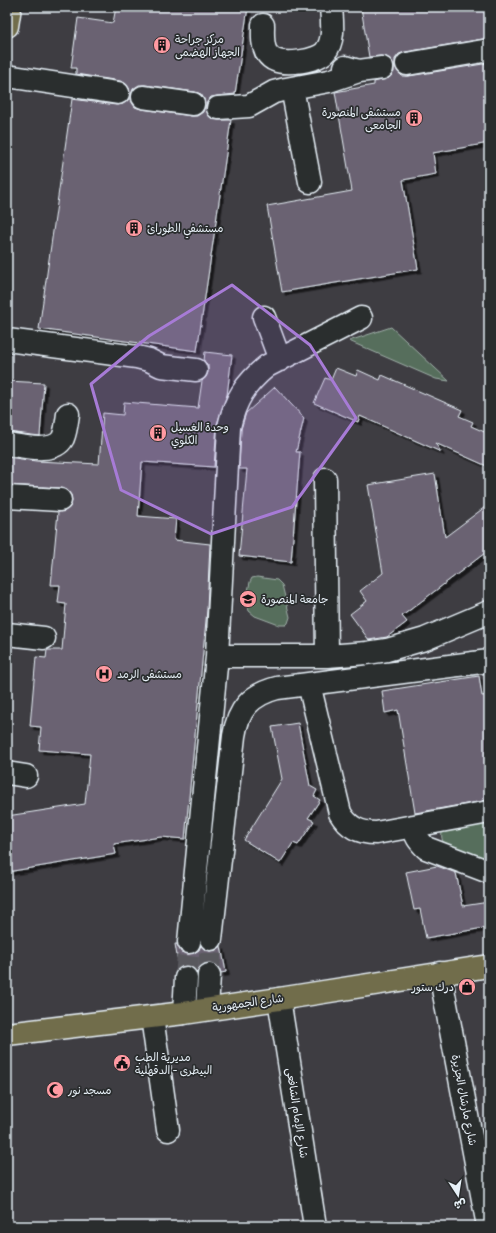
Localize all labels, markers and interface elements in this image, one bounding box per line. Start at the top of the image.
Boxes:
place label: مركز جراحة الجهاز الهضمى [175,33,240,60]
building icon: مركز جراحة الجهاز الهضمى [152,35,172,55]
place label: مستشفى المنصورة الجامعى [322,106,401,133]
building icon: مستشفى المنصورة الجامعى [404,108,424,128]
building icon: مستشفي الطورائ [124,218,144,238]
place label: مستشفي الطورائ [147,222,223,239]
place label: وحدة الغسيل الكلوي [171,421,229,449]
building icon: وحدة الغسيل الكلوي [148,423,168,443]
school or university icon: جامعة المنصورة [238,589,258,609]
place label: جامعة المنصورة [261,593,329,607]
hospital icon: مستشفى الرمد [94,664,114,684]
place label: مستشفى الرمد [117,668,182,682]
shop icon: درك ستور [457,977,477,997]
place label: درك ستور [411,981,454,995]
street label: شارع الجمهورية [212,992,285,1016]
place label: مديرية الطب البيطرى - الدقهلية [135,1051,212,1078]
public building icon: مديرية الطب البيطرى - الدقهلية [112,1053,132,1073]
street label: شارع مارشال الجزيرة [447,1053,479,1147]
street label: شارع الإمام الشافعى [281,1067,311,1159]
mosque icon: مسجد نور [45,1080,65,1100]
place label: مسجد نور [67,1084,111,1098]
north arrow [438,1175,478,1215]
text: ش [453,1197,467,1212]

